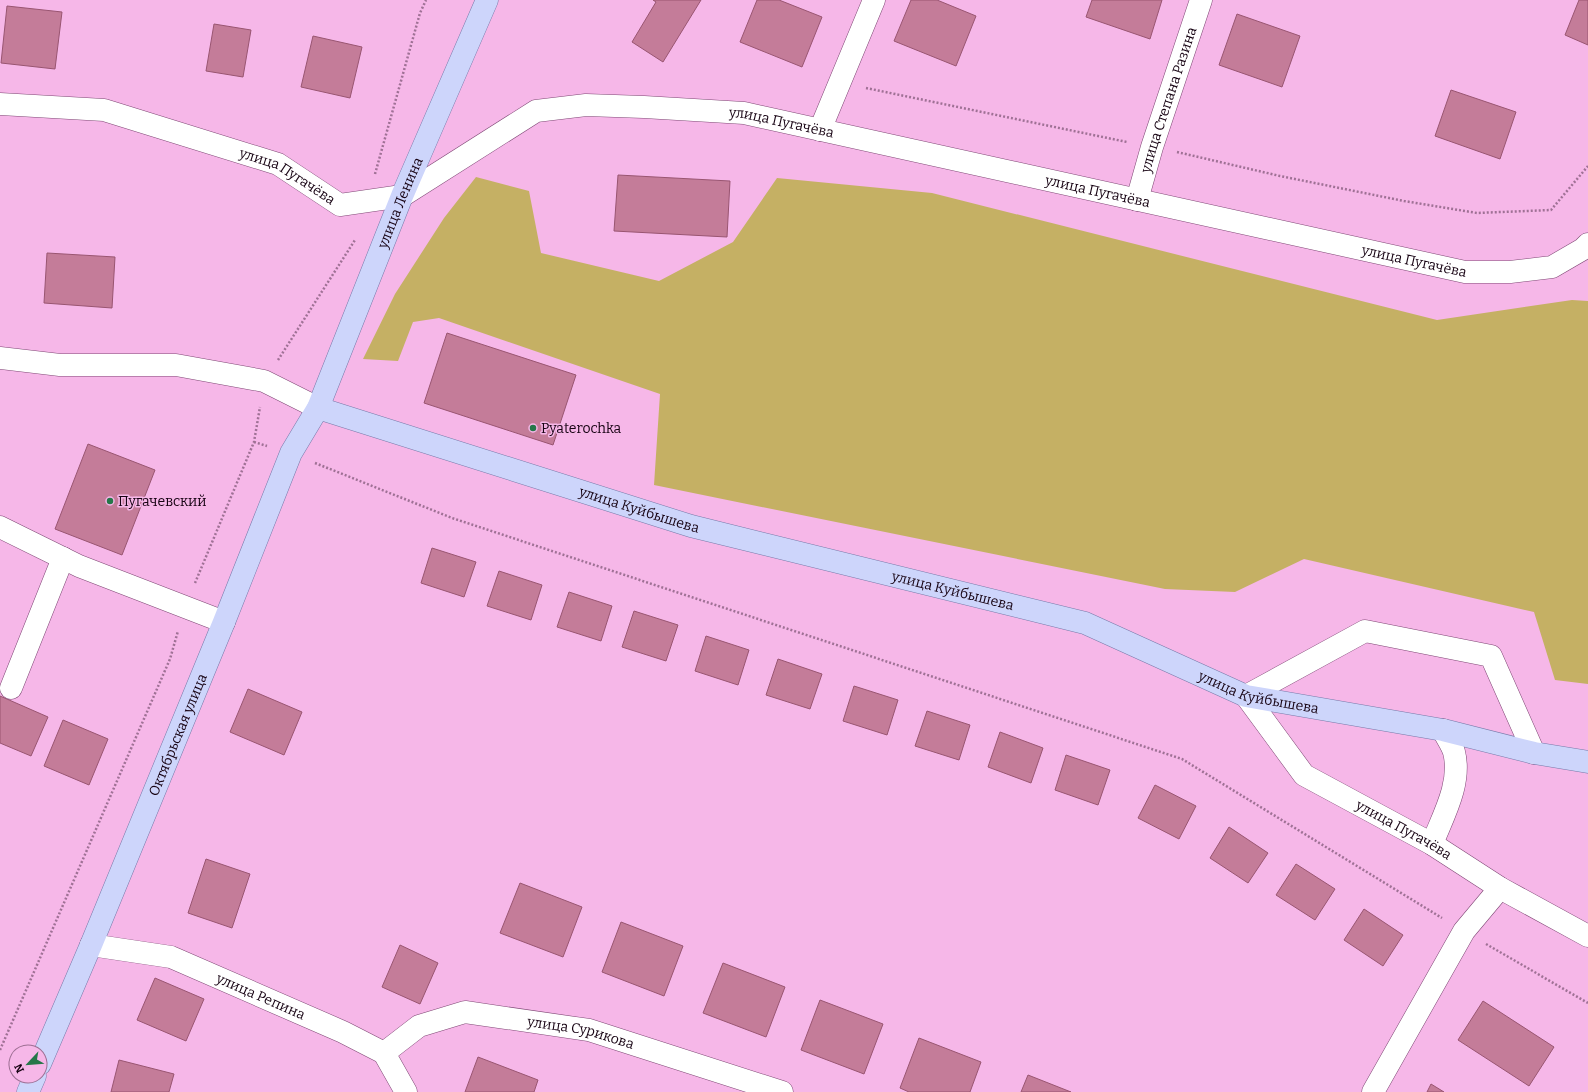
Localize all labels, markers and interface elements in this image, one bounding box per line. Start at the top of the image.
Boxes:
street label: улица Степана Разина [1137,25,1201,176]
street label: улица Пугачёва [727,104,836,142]
street label: улица Пугачёва [236,144,339,209]
street label: улица Ленина [374,155,427,252]
street label: улица Пугачёва [1043,172,1152,211]
street label: улица Пугачёва [1359,241,1469,281]
place label: Pyaterochka [541,420,622,437]
marker: Pyaterochka [528,423,538,433]
street label: улица Куйбышева [576,483,701,537]
place label: Пугачевский [118,493,207,510]
marker: Пугачевский [105,496,115,506]
street label: улица Куйбышева [889,568,1016,614]
street label: улица Куйбышева [1195,667,1320,717]
street label: Октябрьская улица [145,671,211,798]
street label: улица Пугачёва [1352,796,1455,864]
street label: улица Репина [213,969,308,1024]
street label: улица Сурикова [525,1013,637,1053]
north arrow [8,1044,48,1084]
text: N [12,1061,27,1075]

